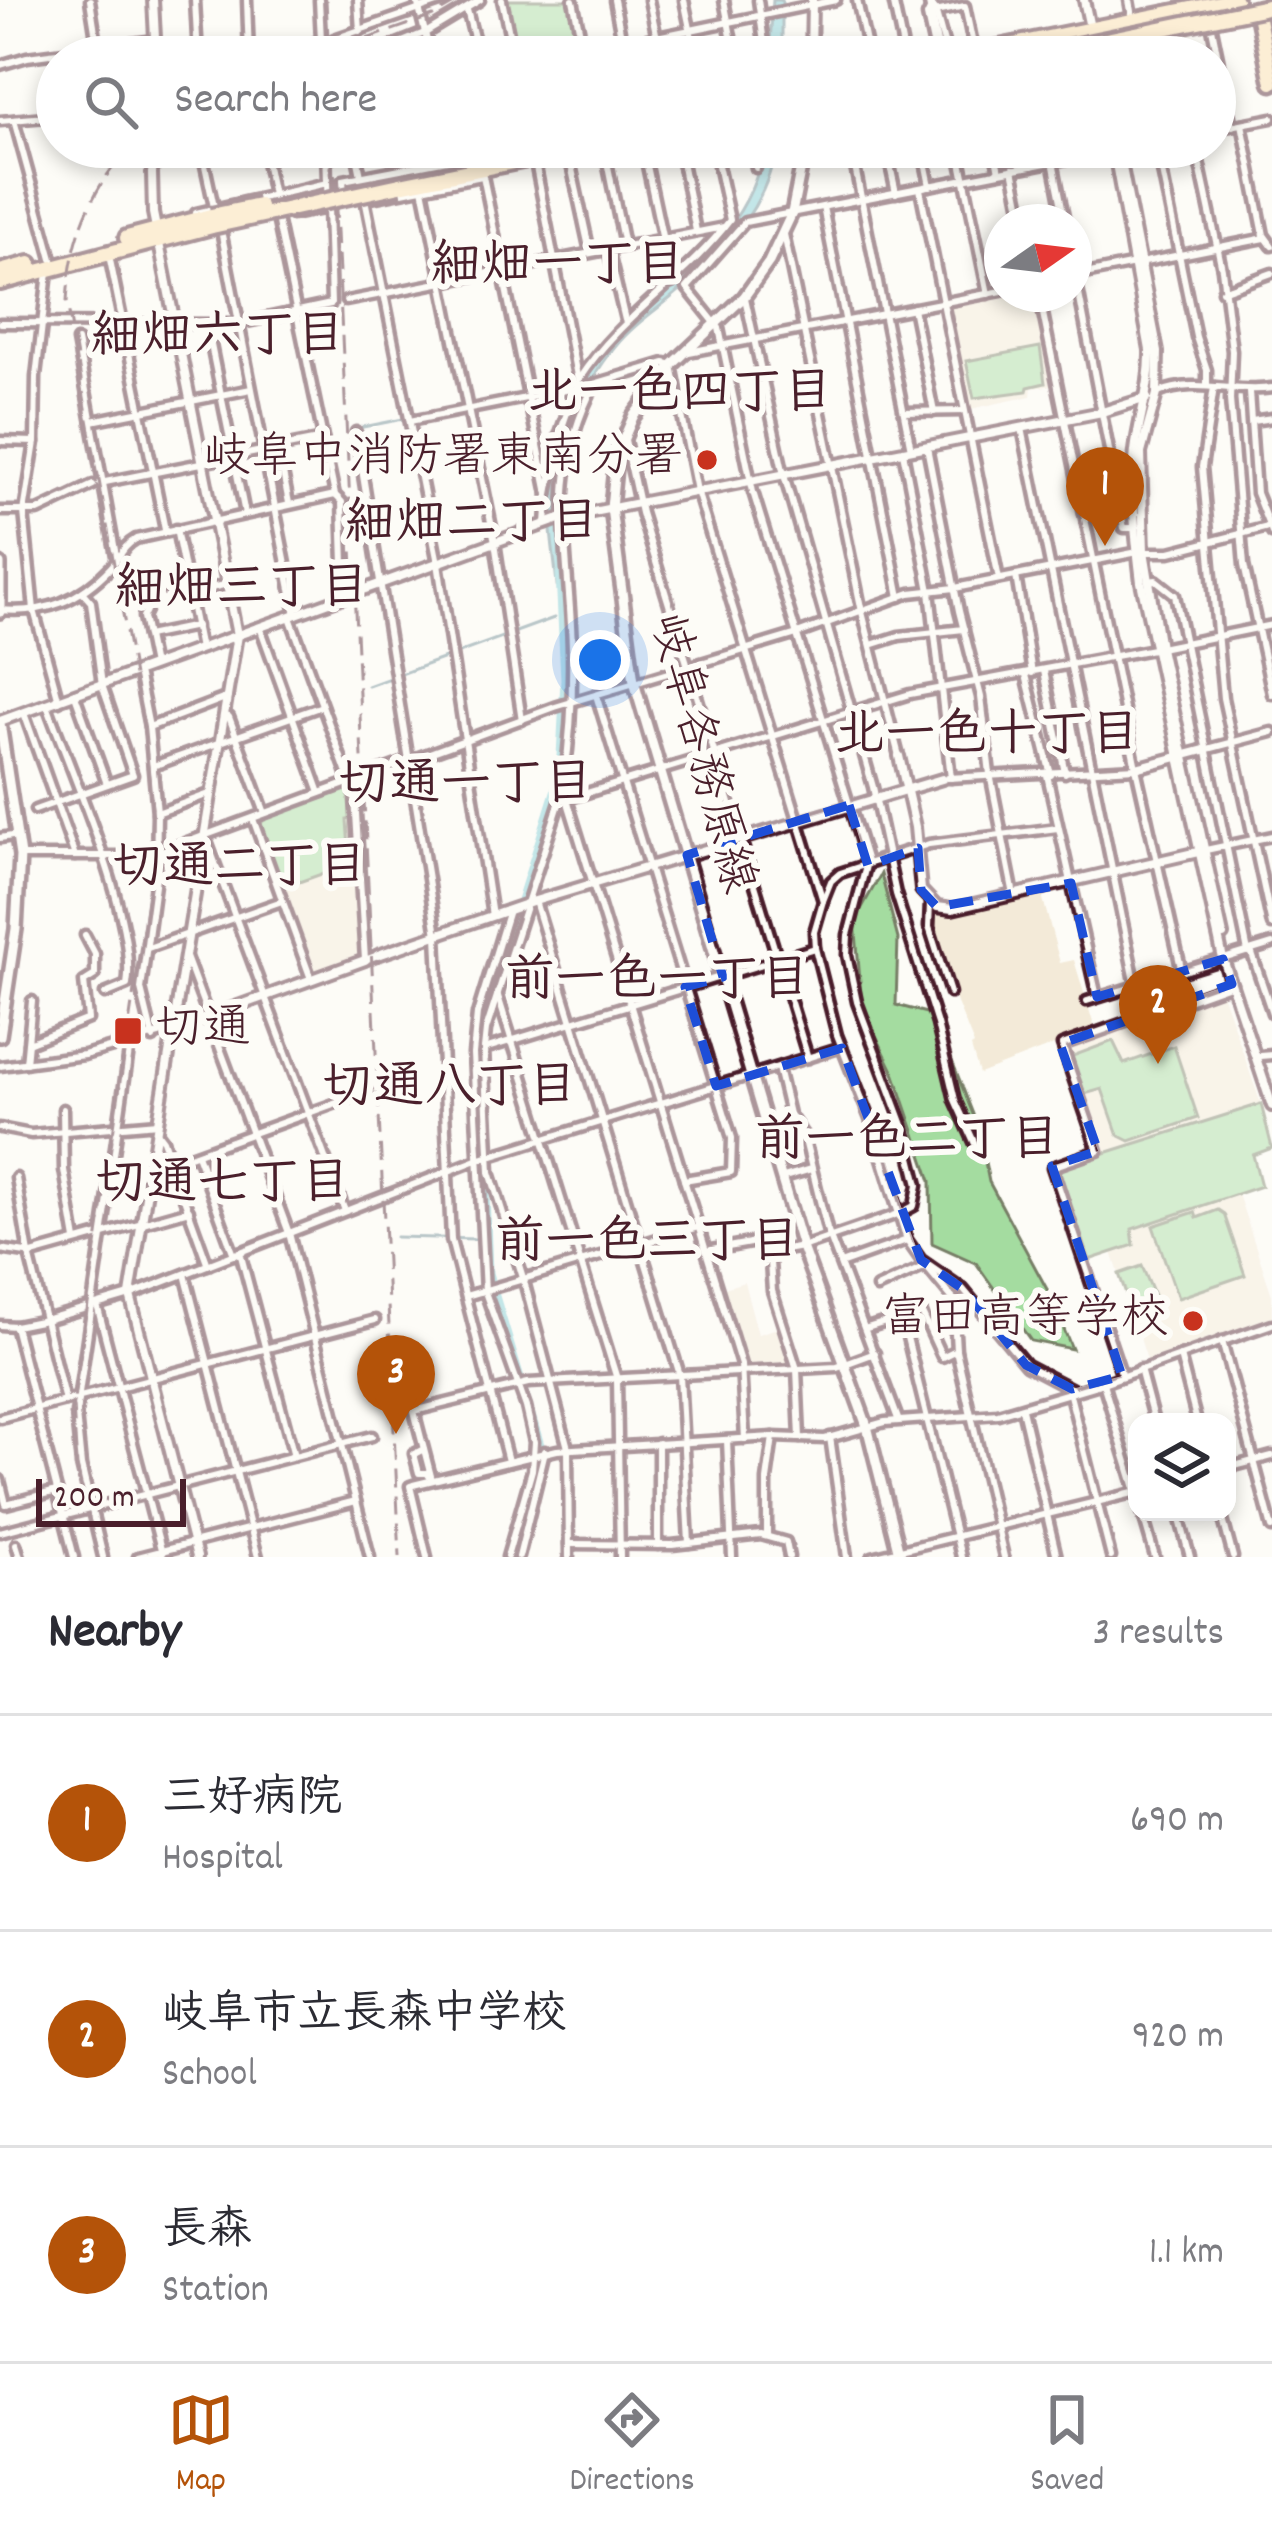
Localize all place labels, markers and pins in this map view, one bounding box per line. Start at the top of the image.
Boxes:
place label: 岐阜中消防署東南分署 [203,426,683,495]
marker: 岐阜中消防署東南分署 [694,447,720,473]
pin: 1 [1066,447,1144,546]
pin: 2 [1119,965,1197,1064]
place label: 切通 [155,997,251,1066]
marker: 切通 [112,1015,144,1047]
place label: 富田高等学校 [881,1287,1169,1356]
marker: 富田高等学校 [1180,1308,1206,1334]
pin: 3 [357,1335,435,1434]

